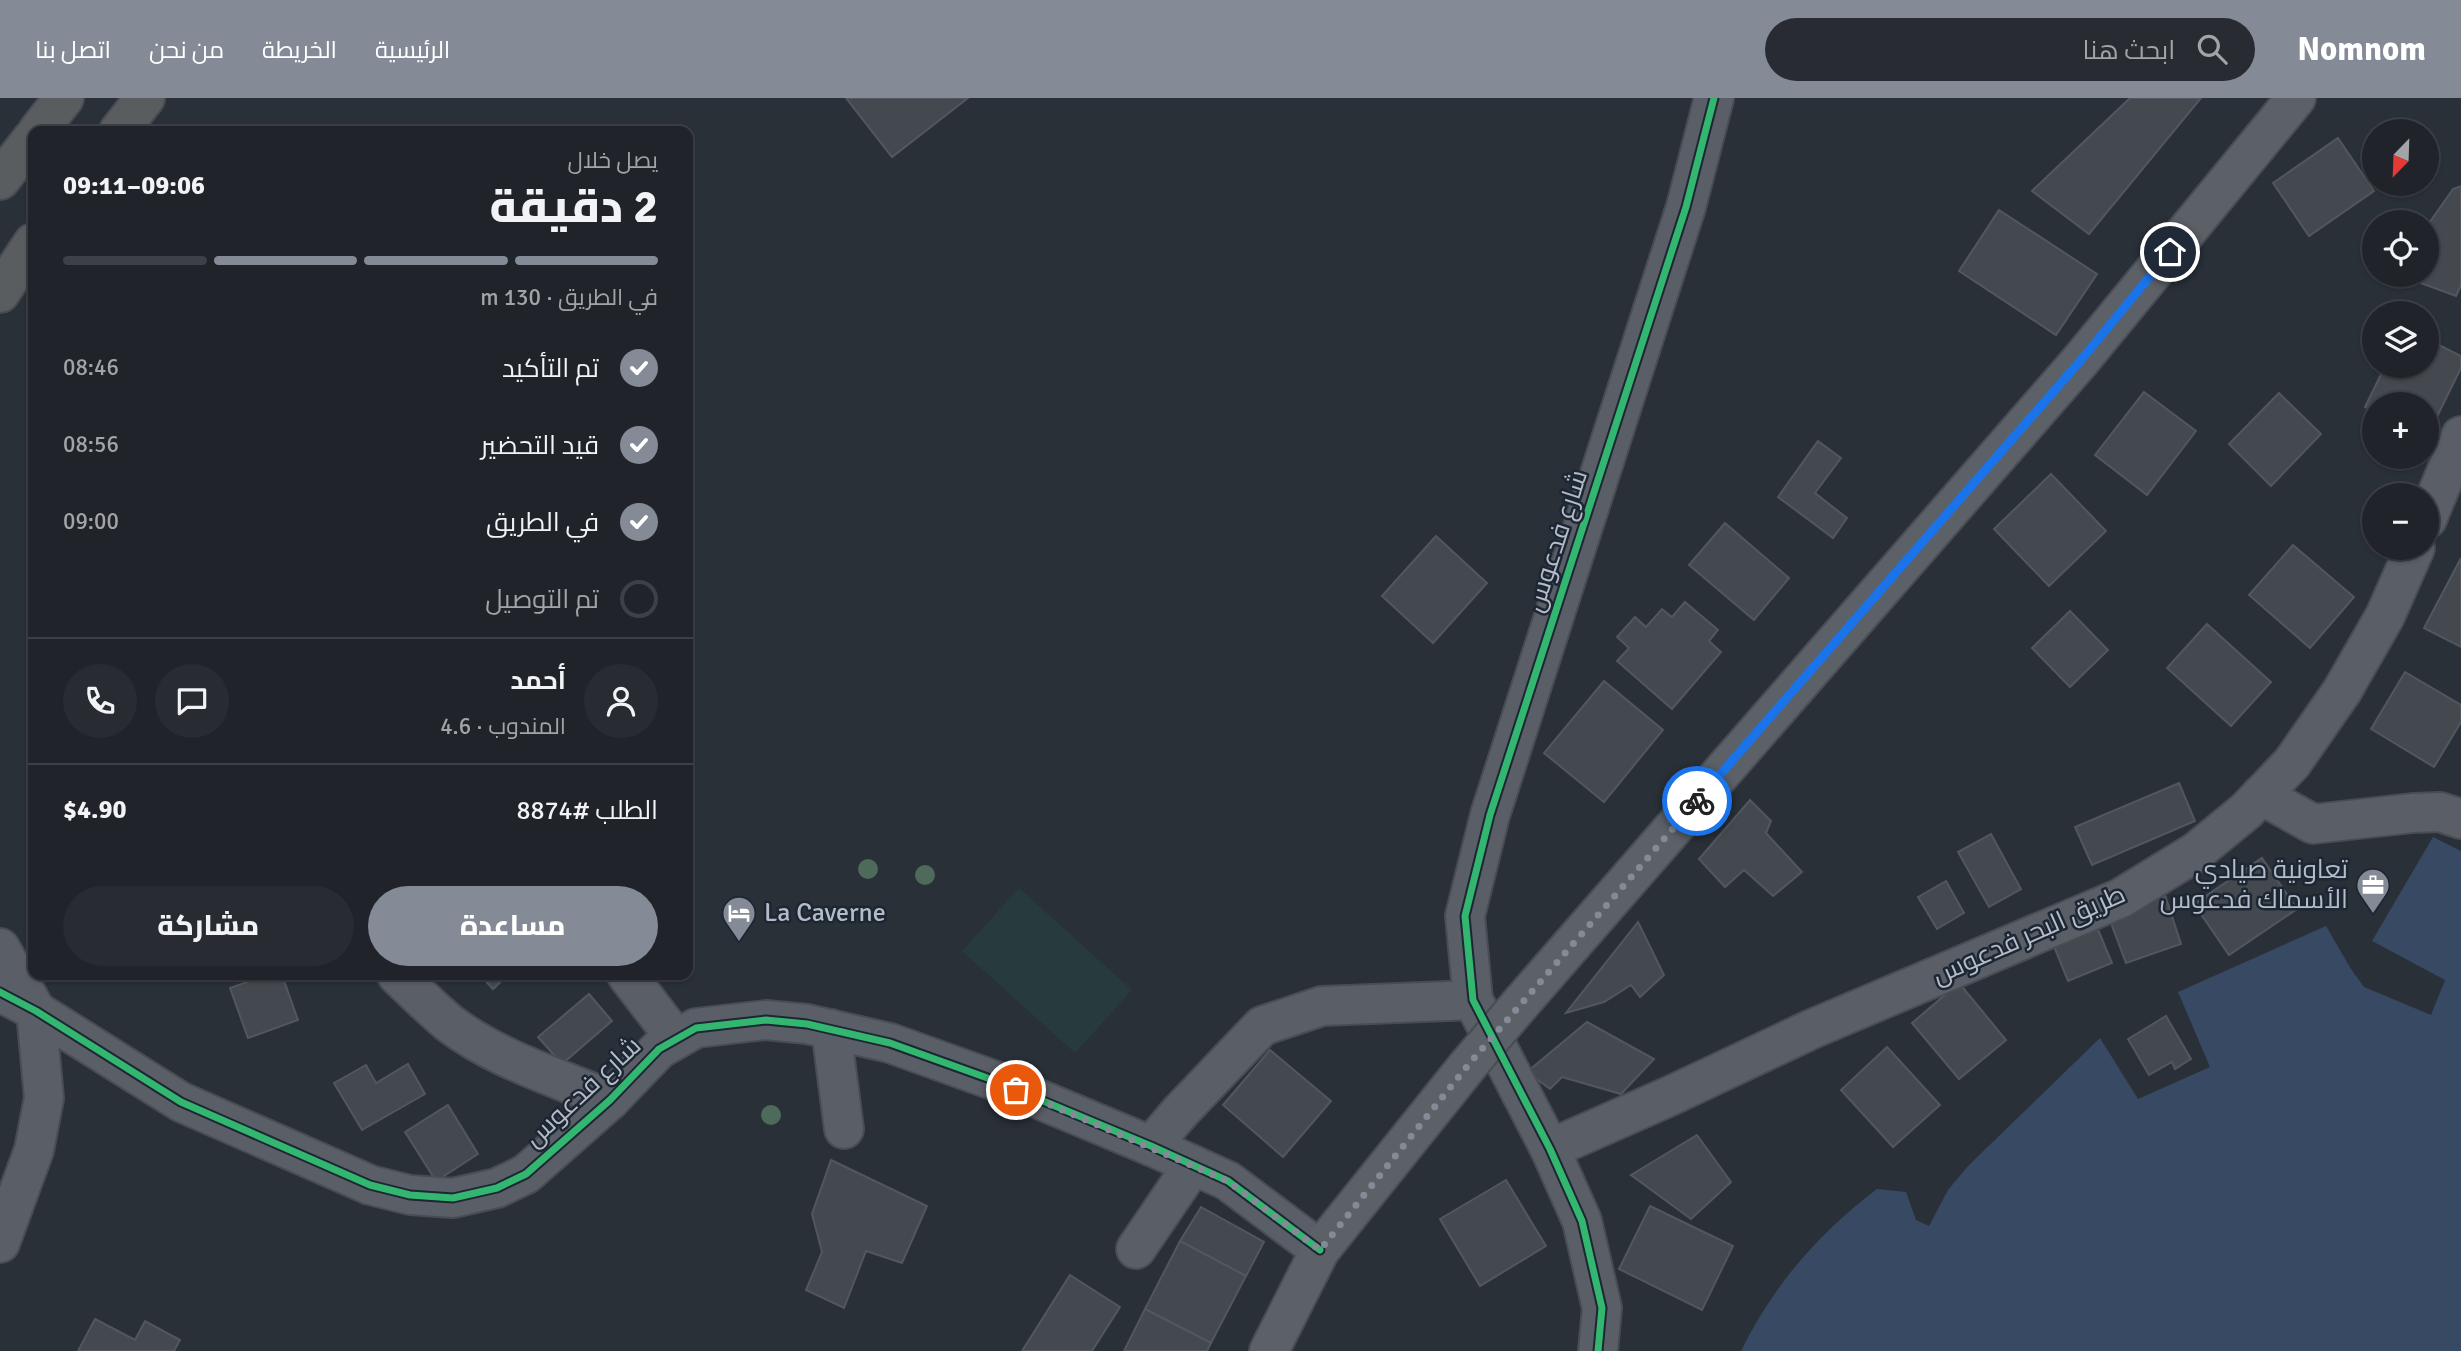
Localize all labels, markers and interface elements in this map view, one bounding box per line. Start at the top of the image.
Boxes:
search box [1765,18,2255,81]
text: Nomnom [2297,29,2426,70]
icon: search [2193,30,2231,68]
text: اتصل بنا [35,35,111,65]
text: من نحن [149,35,224,65]
text: الخريطة [262,35,337,65]
text: الرئيسية [375,35,450,65]
text: ابحث هنا [2083,35,2175,67]
north arrow [2362,119,2440,196]
map controls [2362,119,2439,560]
text: يصل خلال [568,146,658,175]
text: 09:06–09:11 [63,170,205,202]
text: 2 دقيقة [489,179,658,235]
button: locate [2362,210,2439,287]
pin [2140,222,2200,282]
icon: home [2151,233,2189,271]
text: في الطريق · 130 m [480,283,658,312]
button: layers [2362,301,2439,378]
icon: check [620,349,658,387]
text: 08:46 [63,353,119,382]
text: تم التأكيد [502,353,599,385]
button: + [2362,392,2439,469]
icon: check [620,426,658,464]
text: 08:56 [63,430,119,459]
text: قيد التحضير [481,430,599,462]
street label: شارع فدعوس [1519,466,1595,616]
button: − [2362,483,2439,560]
icon: check [620,503,658,541]
text: 09:00 [63,507,119,536]
text: في الطريق [486,507,599,539]
text: تم التوصيل [485,584,599,616]
button: phone [63,664,137,738]
button: chat [155,664,229,738]
button: person [584,664,658,738]
text: أحمد [510,665,566,697]
text: المندوب · 4.6 [440,712,566,741]
courier [1662,766,1732,836]
icon: bike [1678,782,1716,820]
text: $4.90 [63,794,127,826]
text: الطلب #8874 [516,795,658,827]
place label: تعاونية صيادي الأسماك فدعوس [2160,854,2348,916]
office icon: تعاونية صيادي الأسماك فدعوس [2354,866,2392,915]
street label: طريق البحر فدعوس [1928,878,2130,992]
button: مشاركة [63,886,354,966]
button: مساعدة [368,886,658,966]
hotel icon: La Caverne [720,894,758,943]
place label: La Caverne [764,897,886,929]
street label: شارع فدعوس [518,1030,648,1154]
pin [986,1060,1046,1120]
icon: bag [997,1071,1035,1109]

